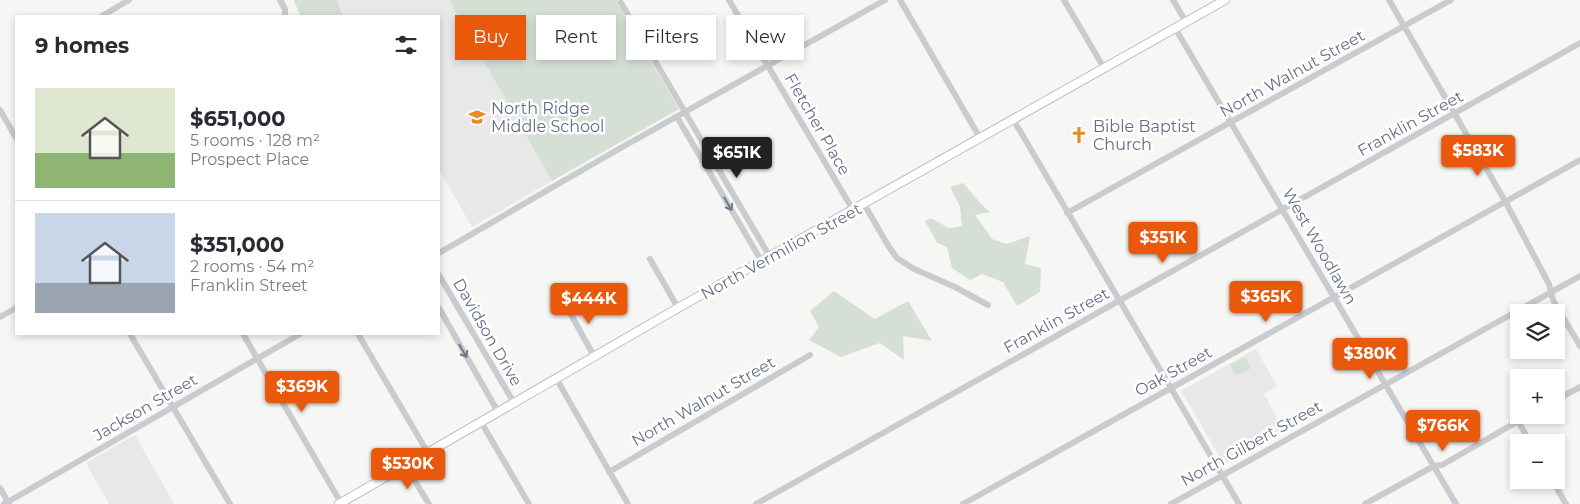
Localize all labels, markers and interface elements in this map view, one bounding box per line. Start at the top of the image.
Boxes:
chip: Buy [455,15,526,60]
chip: Rent [536,15,616,60]
chip: Filters [626,15,716,60]
chip: New [726,15,804,60]
street label: North Walnut Street [1217,26,1368,121]
icon: filters [392,31,420,59]
text: 9 homes [35,33,129,58]
street label: Fletcher Place [781,70,854,178]
street label: Franklin Street [1354,86,1467,160]
place label: North Ridge Middle School [491,99,604,136]
text: $651,000 [190,106,286,131]
school or university icon: North Ridge Middle School [467,107,487,127]
icon: home [75,108,135,168]
place label: Bible Baptist Church [1093,117,1196,154]
church icon: Bible Baptist Church [1069,125,1089,145]
text: 5 rooms · 128 m² [190,131,320,150]
pin: $583K [1443,134,1513,177]
pin: $651K [702,136,772,179]
text: $583K [1452,141,1504,160]
text: $651K [713,143,761,162]
text: Prospect Place [190,150,309,169]
street label: West Woodlawn [1279,185,1361,308]
one-way arrow [723,197,733,211]
street label: North Vermilion Street [698,199,865,304]
pin: $351K [1128,222,1198,264]
text: $351K [1139,228,1187,247]
text: $351,000 [190,232,284,257]
icon: home [75,233,135,293]
text: 2 rooms · 54 m² [190,257,314,276]
street label: Davidson Drive [449,275,526,389]
text: Franklin Street [190,276,308,295]
pin: $365K [1231,280,1301,323]
pin: $444K [554,282,624,325]
street label: Franklin Street [1000,283,1113,357]
text: $365K [1240,287,1292,306]
text: $444K [561,289,617,308]
map controls [1510,304,1565,489]
button: layers [1510,304,1565,359]
pin: $380K [1335,338,1405,380]
street label: Oak Street [1131,342,1215,400]
one-way arrow [458,343,468,358]
text: $380K [1344,344,1396,363]
street label: North Walnut Street [628,352,779,450]
button: + [1510,369,1565,424]
street label: Jackson Street [89,370,201,445]
pin: $369K [267,370,337,413]
text: $369K [276,377,328,396]
street label: North Gilbert Street [1177,396,1326,490]
pin: $766K [1408,410,1478,452]
text: $766K [1417,416,1469,435]
button: − [1510,434,1565,489]
pin: $530K [373,448,443,490]
text: $530K [382,454,434,473]

